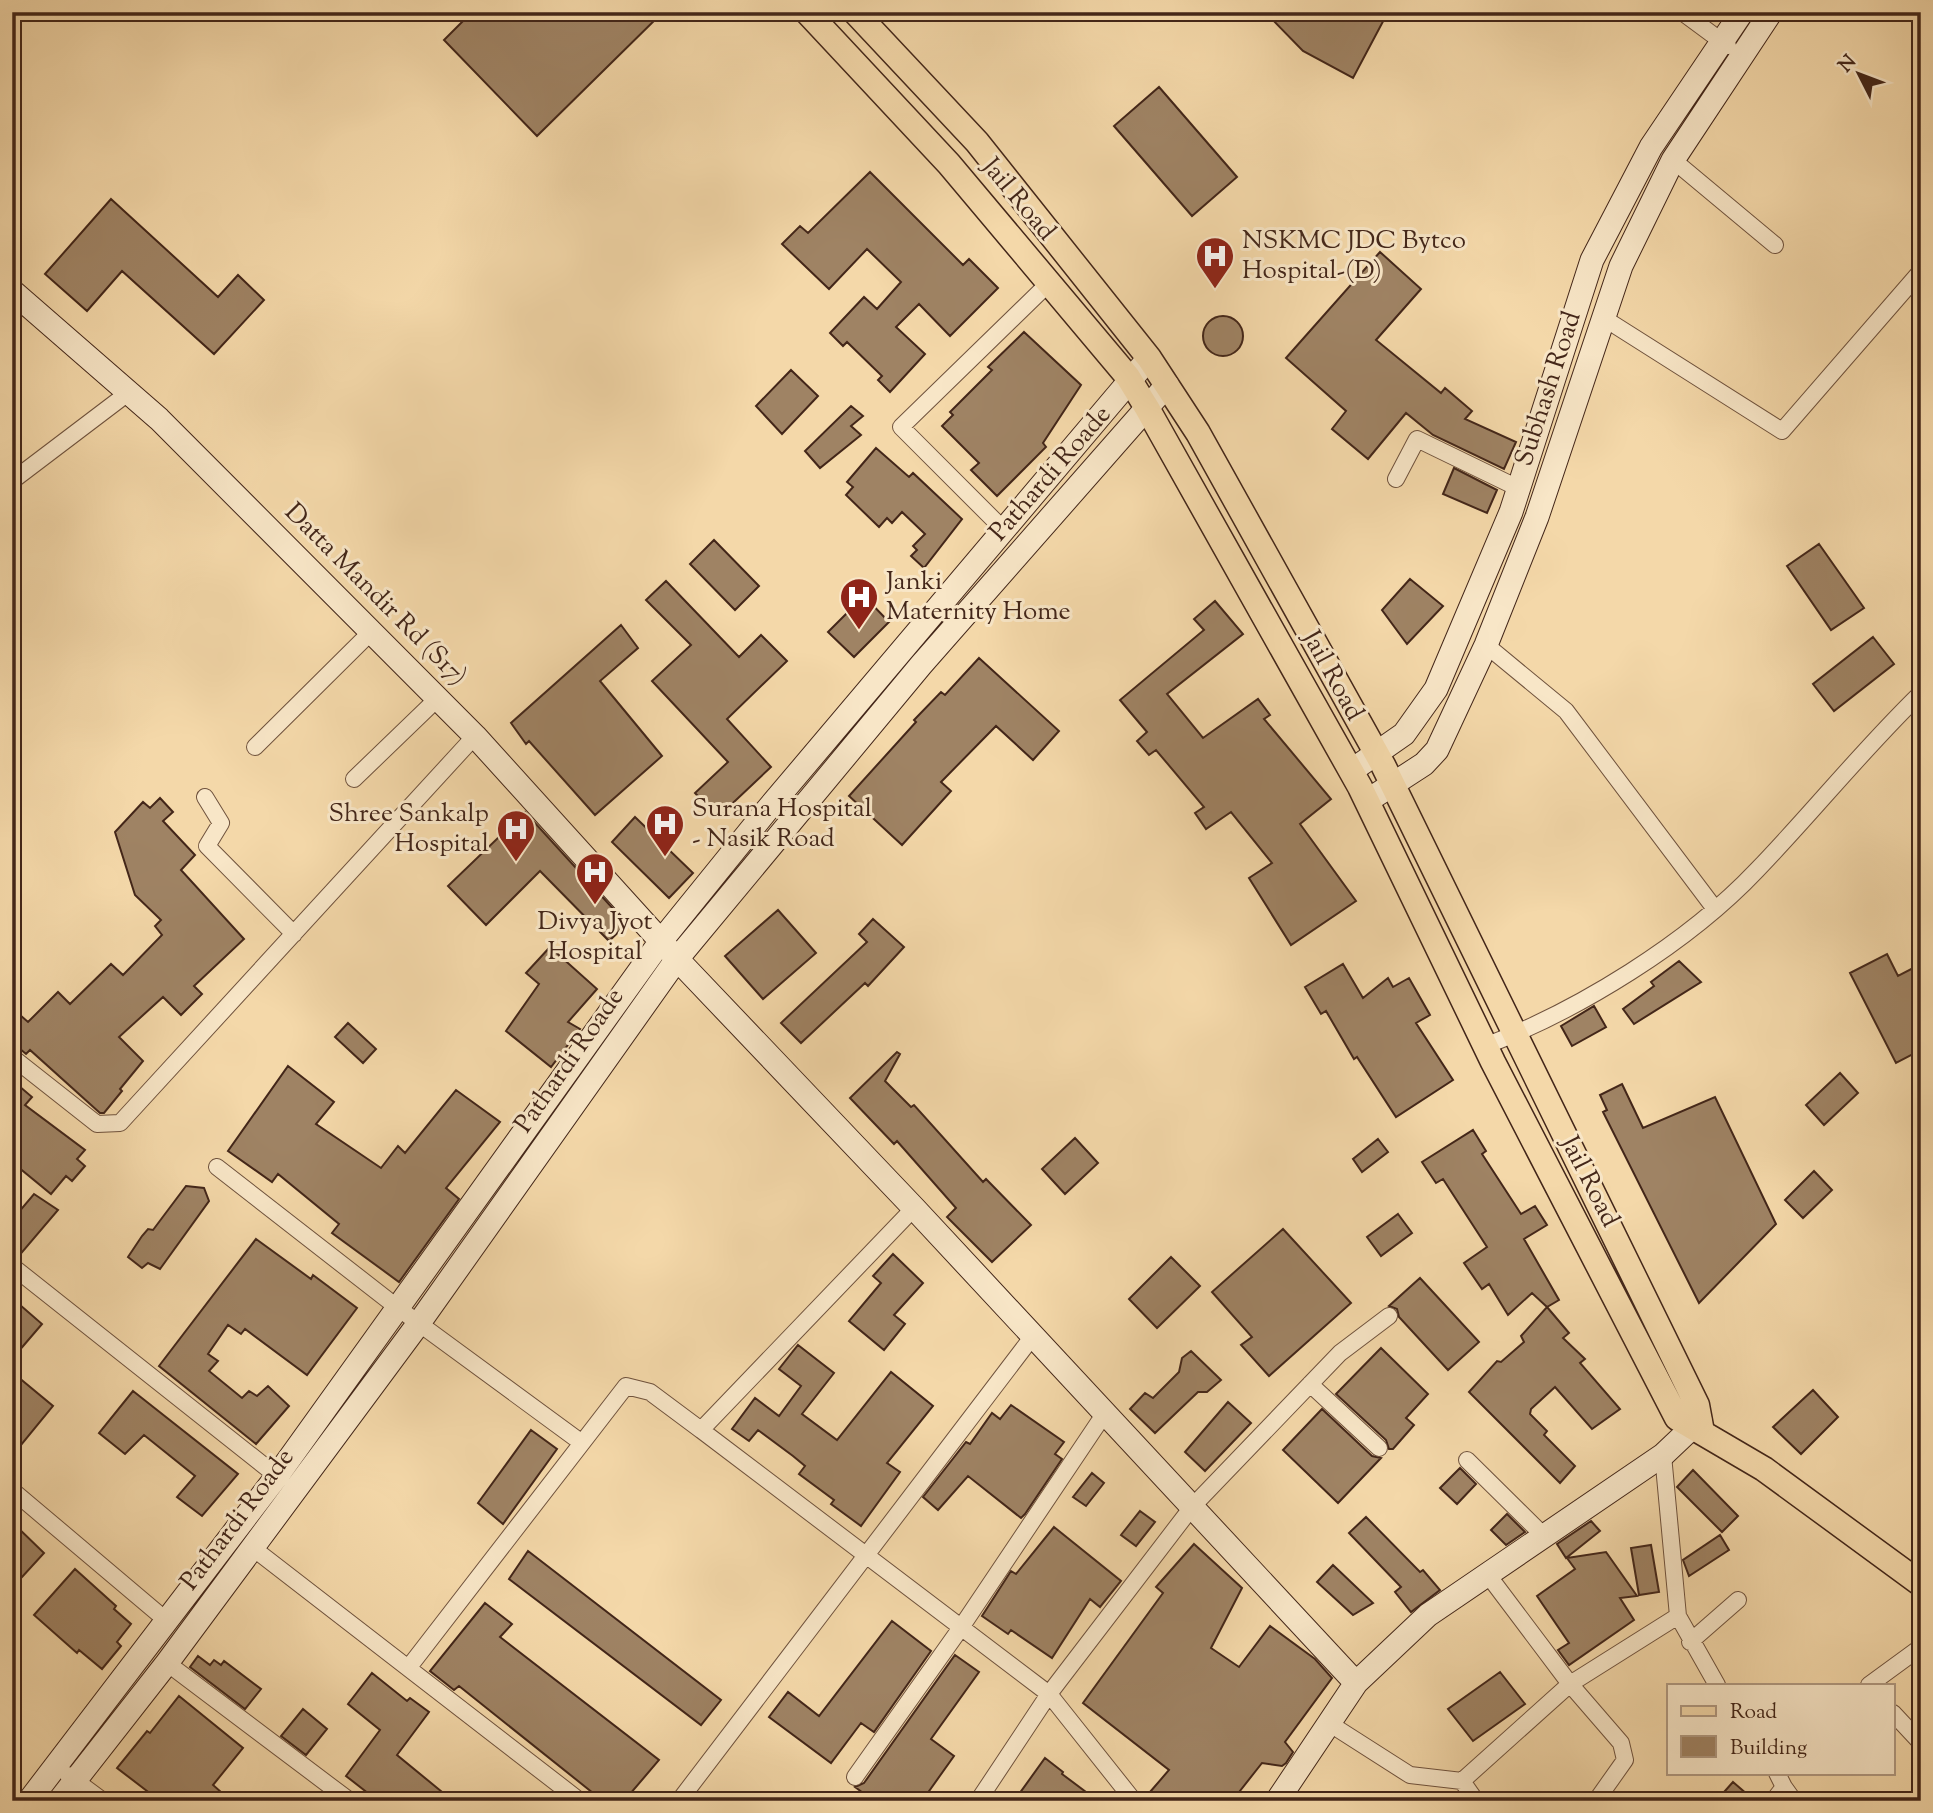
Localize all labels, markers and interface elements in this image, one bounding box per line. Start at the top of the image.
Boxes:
north arrow [1825,38,1895,108]
text: N [1833,50,1863,79]
street label: Jail Road [971,149,1064,250]
place label: NSKMC JDC Bytco Hospital-(D) [1242,223,1466,290]
hospital icon: NSKMC JDC Bytco Hospital-(D) [1194,235,1236,290]
street label: Subhash Road [1507,306,1592,471]
street label: Pathardi Roade [981,398,1121,550]
street label: Datta Mandir Rd (S17) [275,495,475,695]
place label: Janki Maternity Home [884,564,1071,631]
hospital icon: Janki Maternity Home [838,576,880,631]
street label: Jail Road [1291,622,1372,728]
place label: Surana Hospital - Nasik Road [692,791,872,858]
place label: Shree Sankalp Hospital [329,796,489,863]
hospital icon: Surana Hospital - Nasik Road [644,803,686,858]
hospital icon: Shree Sankalp Hospital [495,808,537,863]
hospital icon: Divya Jyot Hospital [574,851,616,906]
place label: Divya Jyot Hospital [538,904,653,971]
street label: Pathardi Roade [506,981,634,1141]
street label: Jail Road [1549,1128,1628,1234]
street label: Pathardi Roade [172,1441,304,1599]
legend [1667,1684,1895,1774]
text: Road [1730,1698,1777,1728]
text: Building [1730,1734,1807,1764]

